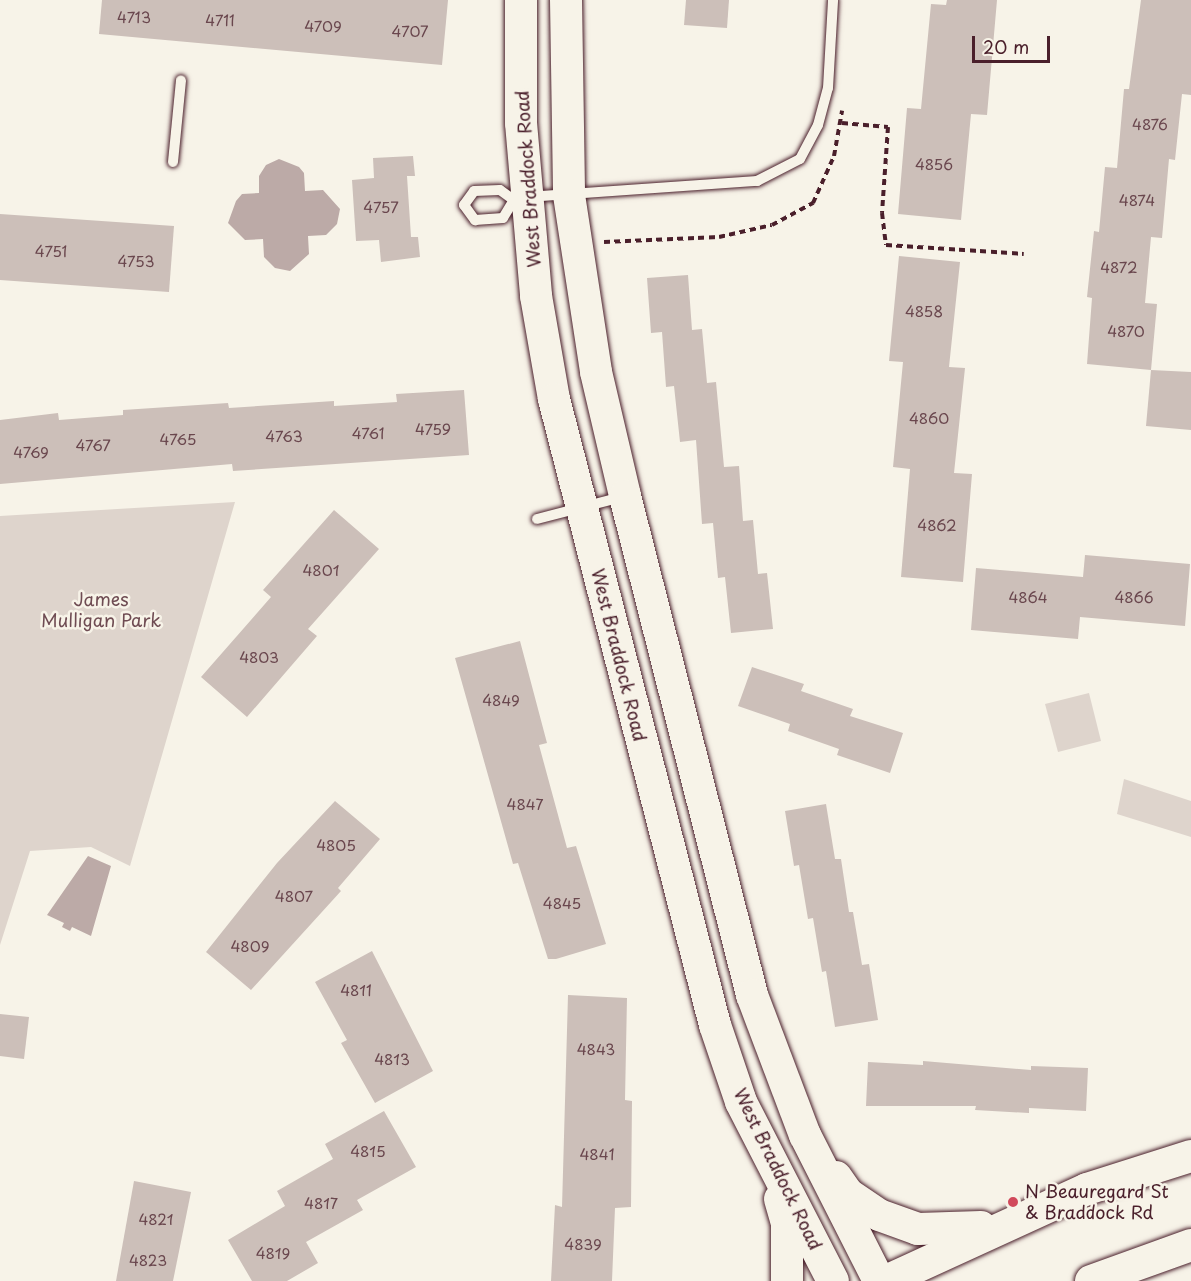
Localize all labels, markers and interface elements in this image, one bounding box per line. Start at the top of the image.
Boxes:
house number: 4713 [117,8,151,26]
house number: 4711 [205,11,235,29]
house number: 4709 [304,17,342,35]
house number: 4707 [392,22,428,40]
scale bar [975,24,1053,62]
text: 20 m [983,33,1029,60]
street label: West Braddock Road [511,89,545,269]
house number: 4876 [1132,115,1168,133]
house number: 4856 [915,155,953,173]
house number: 4874 [1119,191,1155,209]
house number: 4757 [363,198,399,216]
house number: 4751 [35,242,67,260]
house number: 4753 [117,252,155,270]
house number: 4872 [1100,258,1138,276]
house number: 4858 [905,302,943,320]
house number: 4870 [1107,322,1145,340]
house number: 4860 [909,409,949,427]
house number: 4759 [415,420,451,438]
house number: 4761 [352,424,384,442]
house number: 4763 [265,427,303,445]
house number: 4765 [160,430,196,448]
house number: 4767 [75,436,111,454]
house number: 4769 [13,443,49,461]
house number: 4862 [917,516,957,534]
house number: 4801 [303,561,339,579]
street label: West Braddock Road [587,566,651,744]
house number: 4864 [1008,588,1048,606]
house number: 4866 [1114,588,1154,606]
park label: James Mulligan Park [41,589,161,632]
house number: 4803 [239,648,279,666]
house number: 4849 [482,691,520,709]
house number: 4847 [507,795,543,813]
house number: 4805 [316,836,356,854]
house number: 4807 [275,887,313,905]
house number: 4845 [543,894,581,912]
house number: 4809 [231,937,269,955]
house number: 4811 [340,981,372,999]
house number: 4843 [577,1040,615,1058]
house number: 4813 [374,1050,410,1068]
street label: West Braddock Road [729,1084,827,1254]
house number: 4815 [350,1142,386,1160]
house number: 4841 [580,1145,614,1163]
place label: N Beauregard St & Braddock Rd [1025,1181,1170,1224]
house number: 4817 [304,1194,338,1212]
marker: N Beauregard St & Braddock Rd [1006,1195,1020,1209]
house number: 4821 [138,1210,174,1228]
house number: 4839 [564,1235,602,1253]
house number: 4819 [256,1244,290,1262]
house number: 4823 [129,1251,167,1269]

